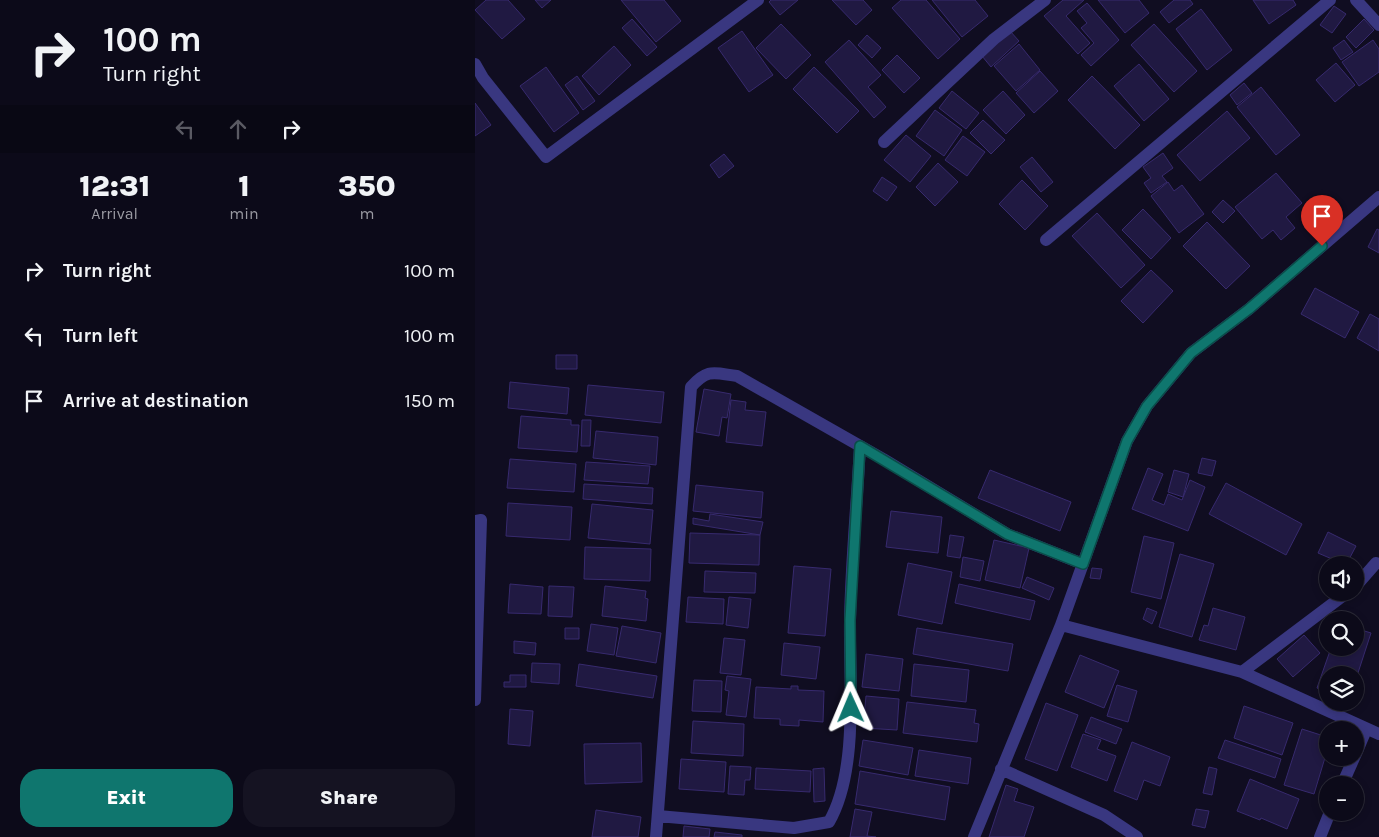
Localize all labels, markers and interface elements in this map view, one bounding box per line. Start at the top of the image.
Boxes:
text: 100 m [103,19,202,60]
icon: right [20,20,85,85]
text: Turn right [103,61,201,87]
icon: left [171,115,199,143]
icon: ahead [224,115,252,143]
icon: right [277,115,305,143]
text: 12:31 [79,168,150,204]
text: 1 [238,168,250,204]
text: 350 [338,168,396,204]
pin [1301,195,1343,246]
icon: arrive [1308,202,1336,230]
text: Arrival [91,204,138,223]
text: min [229,204,259,223]
text: m [359,204,374,223]
icon: right [20,257,48,285]
text: Turn right [63,260,152,282]
text: 100 m [404,260,455,282]
icon: left [20,322,48,350]
text: Turn left [63,325,138,347]
text: 100 m [404,325,455,347]
icon: arrive [20,387,48,415]
text: Arrive at destination [63,390,249,412]
text: 150 m [404,390,455,412]
map controls [1319,556,1364,821]
button: sound [1319,556,1364,601]
button: search [1319,611,1364,656]
button: layers [1319,666,1364,711]
position arrow [824,681,876,733]
button: + [1319,721,1364,766]
button: Exit [20,769,233,827]
button: Share [243,769,455,827]
button: − [1319,776,1364,821]

